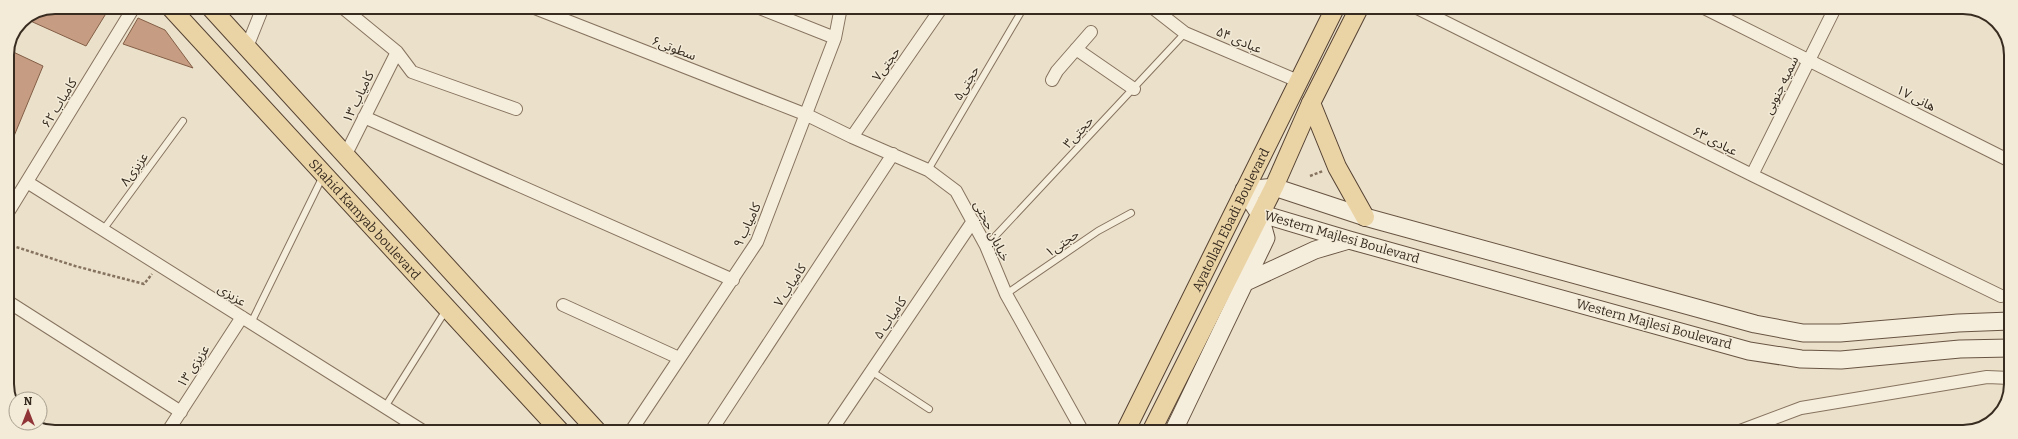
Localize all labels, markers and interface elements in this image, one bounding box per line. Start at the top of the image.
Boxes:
street label: عبادی ۵۴ [1213,24,1265,57]
street label: سطوتی۶ [649,33,698,64]
street label: حجتی۷ [869,44,904,84]
street label: سمیه جنوبی [1760,53,1802,117]
street label: حجتی۵ [950,63,983,104]
street label: کامیاب ۱۳ [339,68,377,125]
street label: کامیاب ۶۲ [38,75,81,130]
street label: هانی ۱۷ [1894,82,1938,115]
street label: حجتی۳ [1060,113,1097,152]
street label: عبادی ۶۳ [1690,123,1740,160]
street label: Ayatollah Ebadi Boulevard [1188,145,1272,294]
street label: عزیزی۸ [117,149,152,189]
street label: Shahid Kamyab boulevard [306,156,424,282]
street label: خیابان حجتی [970,198,1013,264]
street label: کامیاب ۹ [730,200,764,250]
street label: Western Majlesi Boulevard [1263,208,1421,266]
street label: حجتی۱ [1042,226,1083,261]
street label: کامیاب ۷ [771,260,810,309]
street label: عزیزی [215,281,249,310]
street label: کامیاب ۵ [870,294,910,342]
street label: Western Majlesi Boulevard [1575,296,1734,352]
street label: عزیزی ۱۳ [174,342,213,391]
north arrow [8,391,48,431]
text: N [24,395,33,408]

